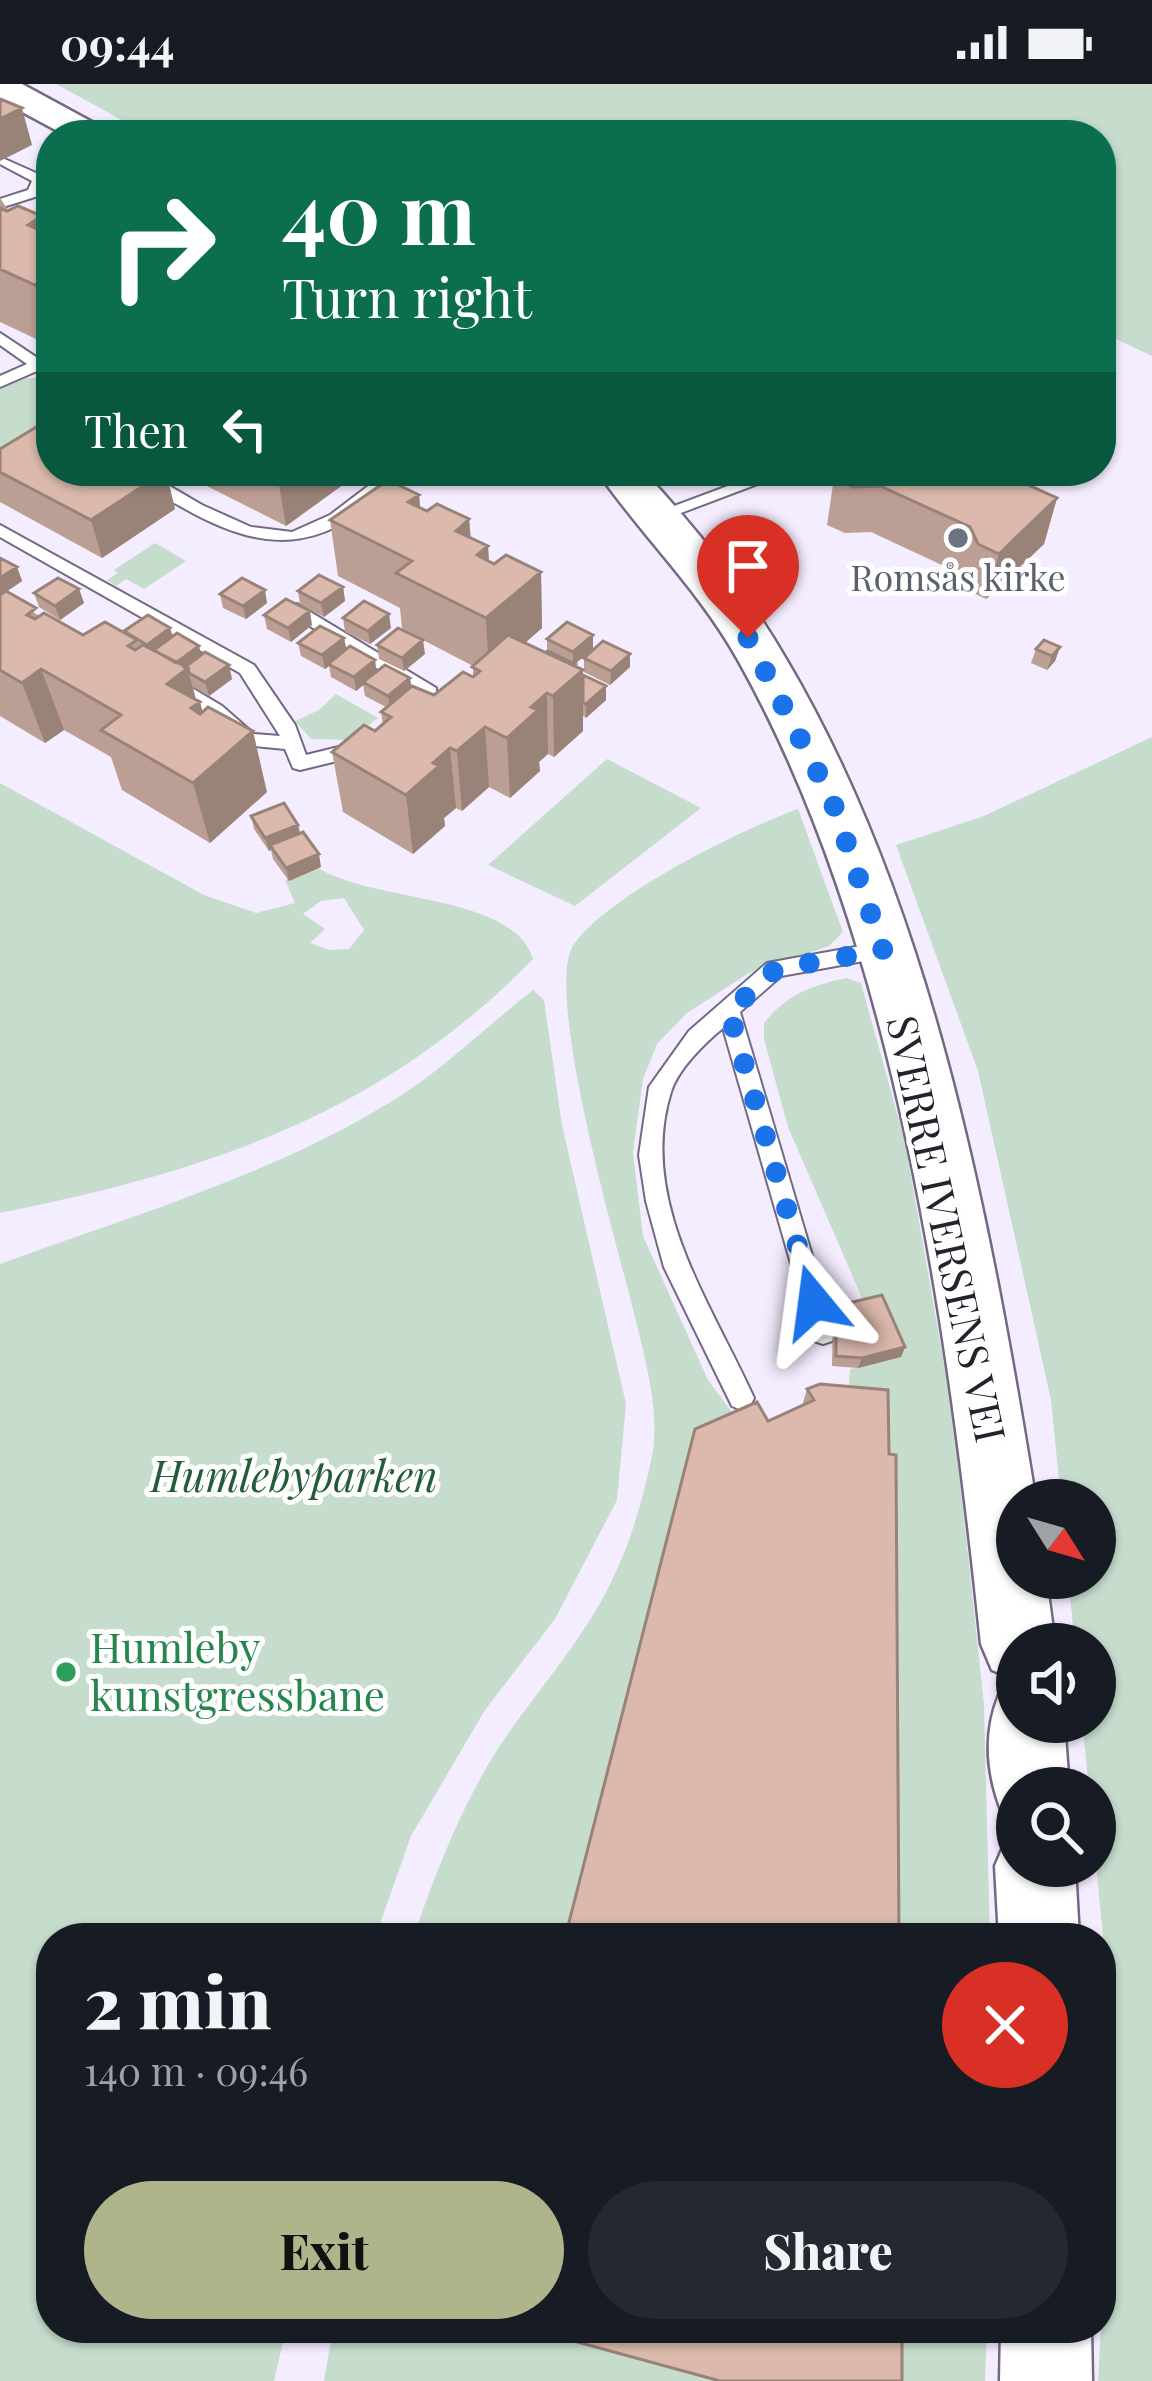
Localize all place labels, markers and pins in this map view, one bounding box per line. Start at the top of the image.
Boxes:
pin [697,515,799,638]
marker: Romsås kirke [945,525,971,551]
place label: Romsås kirke [850,552,1066,600]
place label: Humleby kunstgressbane [90,1618,385,1722]
marker: Humleby kunstgressbane [53,1659,79,1685]

